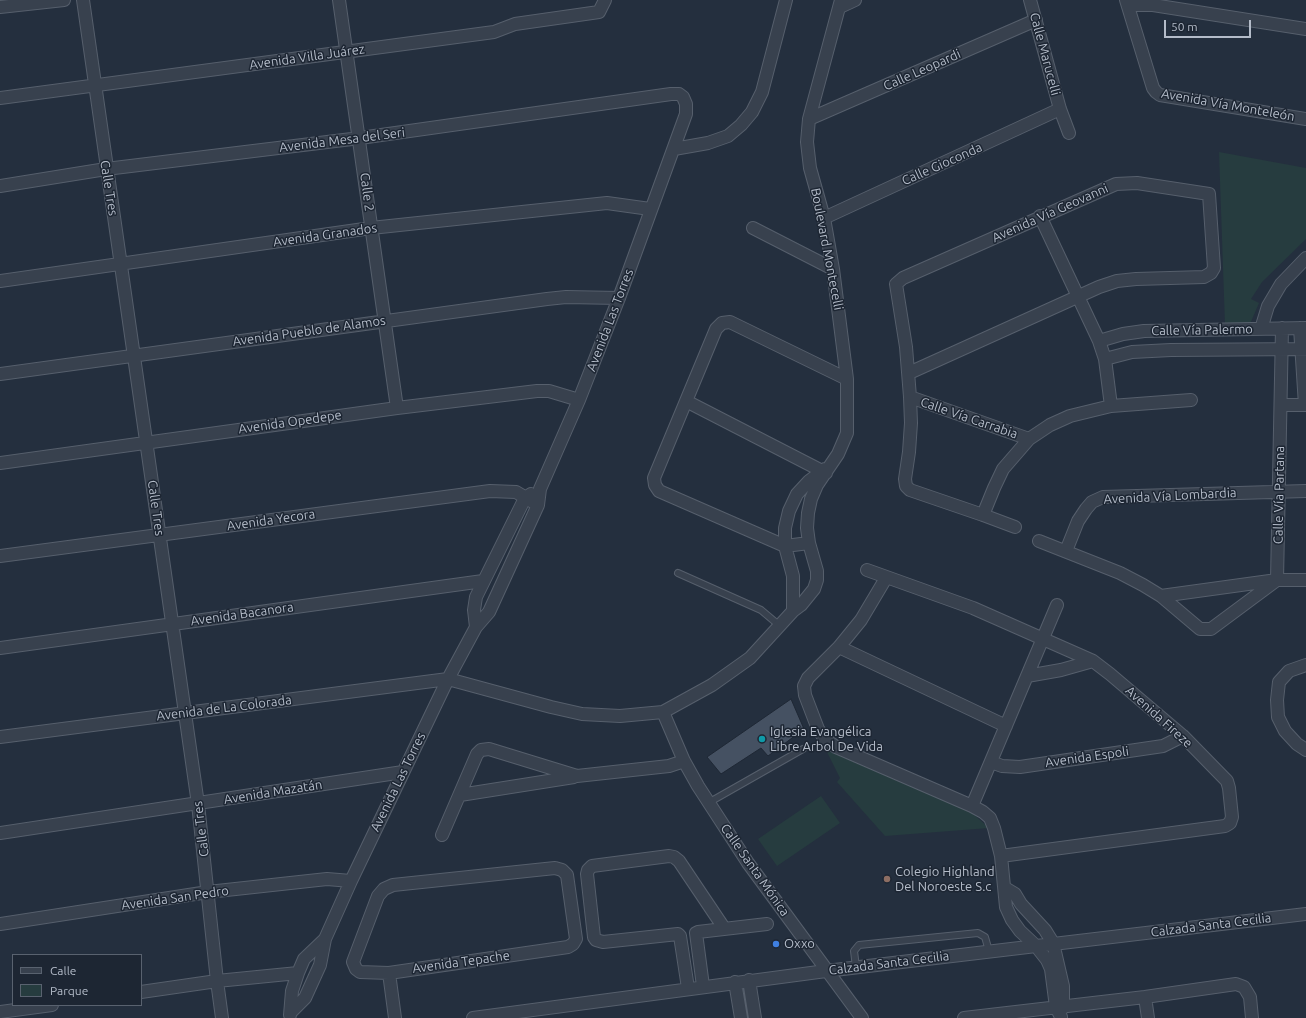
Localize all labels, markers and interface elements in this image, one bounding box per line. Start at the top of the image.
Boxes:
street label: Calle Marucelli [1026,11,1064,97]
scale bar [1166,12,1253,38]
text: 50 m [1171,20,1198,33]
street label: Avenida Villa Juárez [248,41,366,73]
street label: Calle Leopardi [881,46,963,94]
street label: Avenida Vía Monteleón [1160,86,1296,124]
street label: Avenida Mesa del Seri [278,125,406,155]
street label: Calle Gioconda [899,139,985,189]
street label: Calle Tres [97,159,121,217]
street label: Calle 2 [357,172,377,212]
street label: Avenida Vía Geovanni [990,180,1110,246]
street label: Boulevard Montecelli [808,187,846,311]
street label: Avenida Granados [272,220,378,250]
street label: Avenida Las Torres [583,267,637,373]
street label: Avenida Pueblo de Alamos [231,313,387,349]
street label: Calle Vía Palermo [1151,321,1253,339]
street label: Calle Vía Carrabia [918,394,1020,442]
street label: Avenida Opedepe [237,407,343,437]
street label: Calle Vía Partana [1270,446,1288,544]
street label: Calle Tres [144,479,168,537]
street label: Avenida Vía Lombardia [1103,485,1237,507]
street label: Avenida Yecora [226,506,316,534]
street label: Avenida Bacanora [189,599,295,629]
street label: Avenida Fireze [1122,683,1196,751]
street label: Avenida de La Colorada [155,692,293,724]
place label: Iglesia Evangélica Libre Arbol De Vida [770,724,883,755]
street label: Avenida Las Torres [367,730,429,834]
marker: Iglesia Evangélica Libre Arbol De Vida [757,734,767,744]
street label: Avenida Espoli [1044,743,1130,771]
street label: Avenida Mazatán [223,777,323,807]
street label: Calle Tres [190,800,212,858]
street label: Calle Santa Mónica [717,821,793,919]
place label: Colegio Highland Del Noroeste S.c [895,864,995,895]
marker: Colegio Highland Del Noroeste S.c [882,874,892,884]
street label: Avenida San Pedro [120,883,230,913]
street label: Calzada Santa Cecilia [1150,910,1272,940]
place label: Oxxo [784,936,815,952]
marker: Oxxo [771,939,781,949]
street label: Avenida Tepache [411,947,511,977]
street label: Calzada Santa Cecilia [828,948,950,978]
legend [12,954,142,1006]
text: Calle [50,964,76,977]
text: Parque [50,984,88,997]

